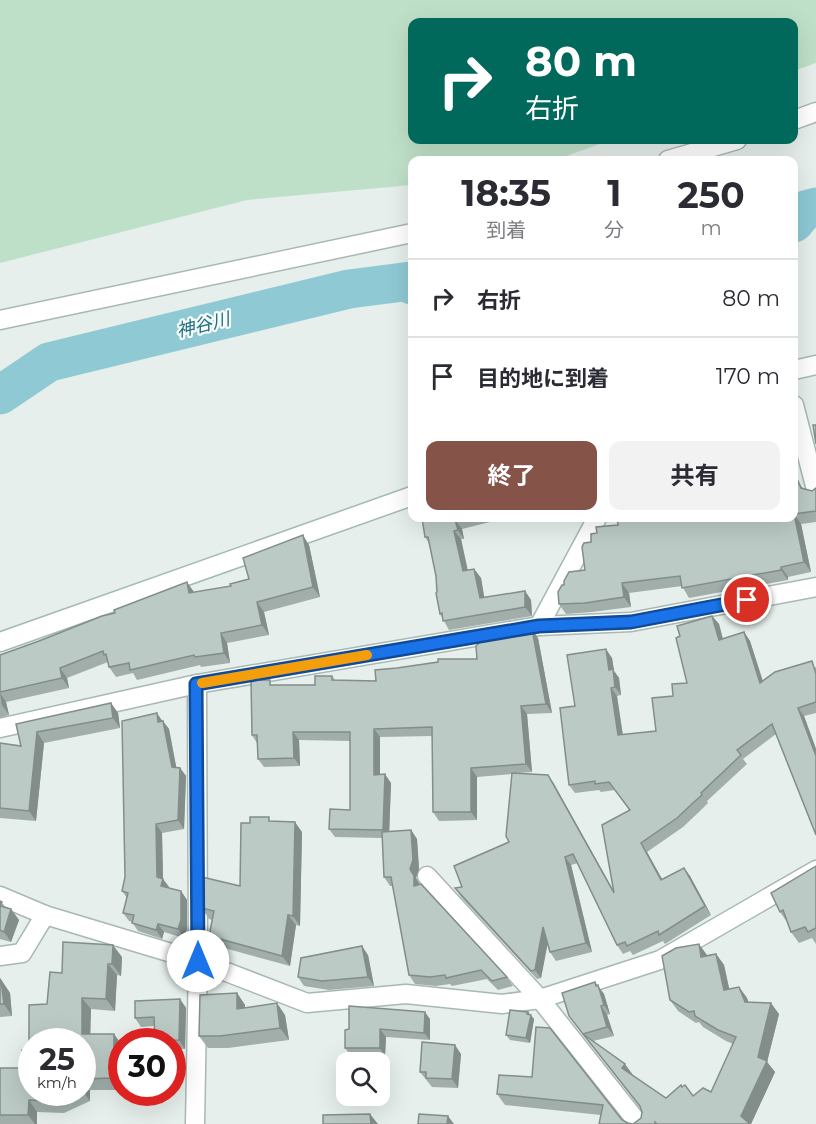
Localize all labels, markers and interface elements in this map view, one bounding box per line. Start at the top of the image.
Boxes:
text: 80 m [525,35,637,87]
icon: right [426,42,504,120]
text: 右折 [525,92,579,125]
text: 18:35 [461,171,551,215]
text: 1 [607,171,621,215]
text: 250 [678,173,745,217]
text: m [701,216,722,240]
text: 到着 [486,218,526,242]
text: 分 [604,218,624,242]
icon: right [426,282,459,315]
text: 80 m [722,285,780,312]
text: 右折 [477,287,521,314]
water label: 神谷川 [174,307,234,342]
icon: arrive [426,360,459,393]
text: 170 m [716,363,780,390]
text: 目的地に到着 [477,365,609,392]
button: 終了 [426,441,597,510]
button: 共有 [609,441,780,510]
pin [721,574,772,625]
icon: arrive [730,583,763,616]
position arrow [166,929,230,993]
speed limit sign: 30 [108,1028,186,1106]
text: 25 [39,1041,75,1078]
map controls [336,1052,390,1106]
button: search [336,1052,390,1106]
text: km/h [37,1073,77,1092]

